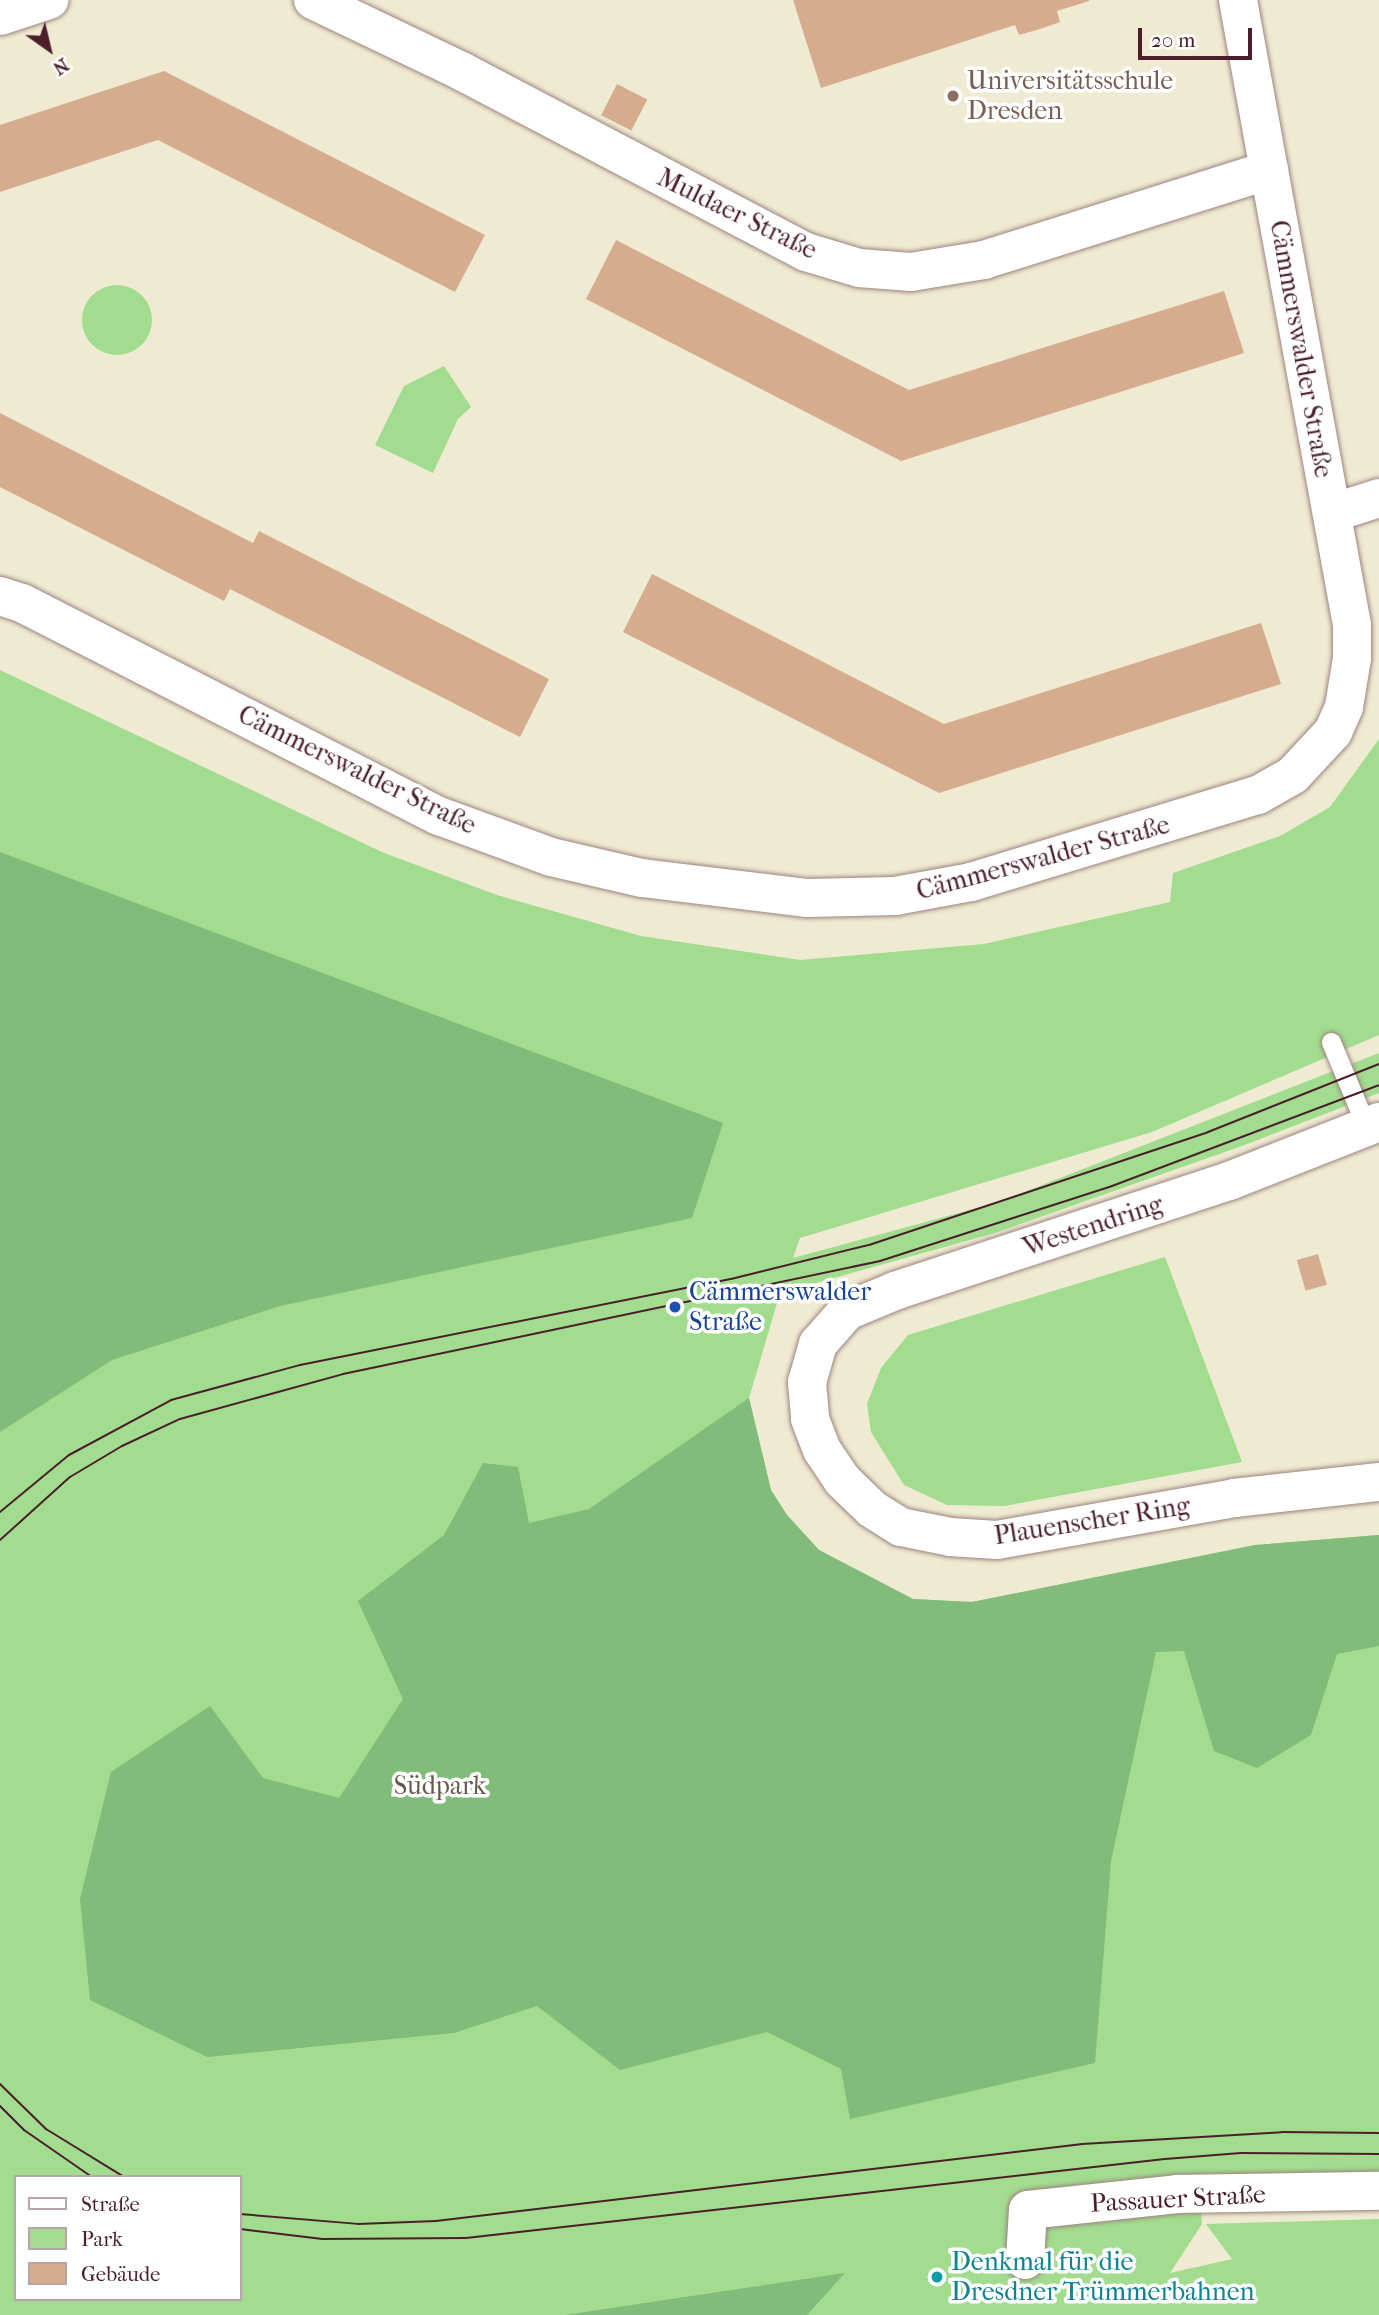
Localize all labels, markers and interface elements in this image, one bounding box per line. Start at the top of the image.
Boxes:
north arrow [14,14,84,84]
scale bar [1141,14,1255,58]
text: 20 m [1151,28,1195,52]
text: N [49,53,73,80]
place label: Universitätsschule Dresden [967,65,1173,126]
marker: Universitätsschule Dresden [945,88,961,104]
street label: Muldaer Straße [652,162,822,266]
street label: Cämmerswalder Straße [1263,218,1339,480]
street label: Cämmerswalder Straße [233,699,481,841]
street label: Cämmerswalder Straße [913,809,1173,907]
street label: Westendring [1019,1189,1167,1263]
place label: Cämmerswalder Straße [689,1276,871,1338]
marker: Cämmerswalder Straße [667,1299,683,1315]
street label: Plauenscher Ring [992,1490,1192,1552]
park label: Südpark [394,1770,486,1802]
legend [14,2175,242,2301]
street label: Passauer Straße [1090,2179,1266,2219]
text: Straße [81,2192,140,2216]
text: Park [81,2227,123,2251]
place label: Denkmal für die Dresdner Trümmerbahnen [951,2246,1255,2308]
text: Gebäude [81,2262,161,2286]
marker: Denkmal für die Dresdner Trümmerbahnen [929,2269,945,2285]

